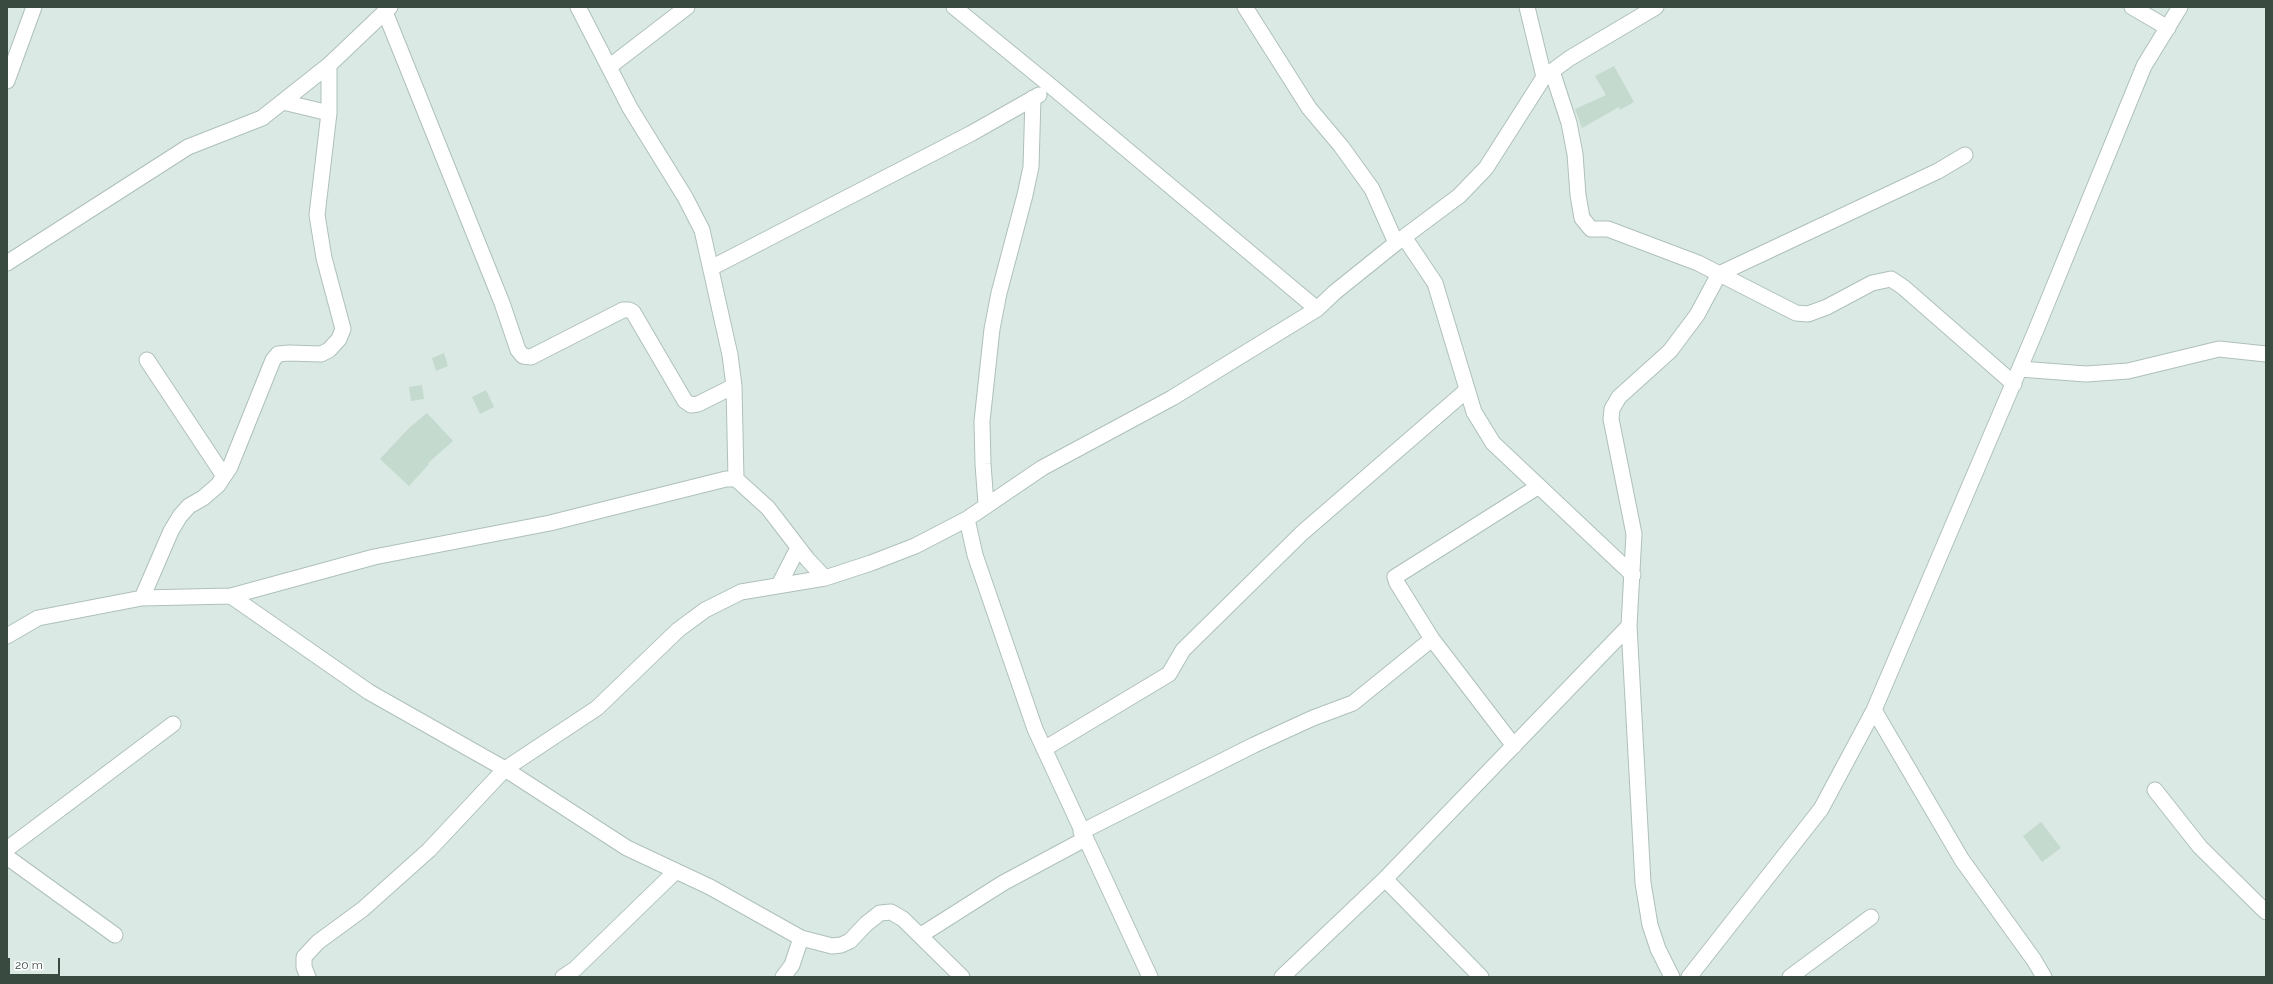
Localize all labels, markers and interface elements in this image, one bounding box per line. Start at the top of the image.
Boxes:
scale bar [10,950,62,976]
text: 20 m [15,958,43,972]

